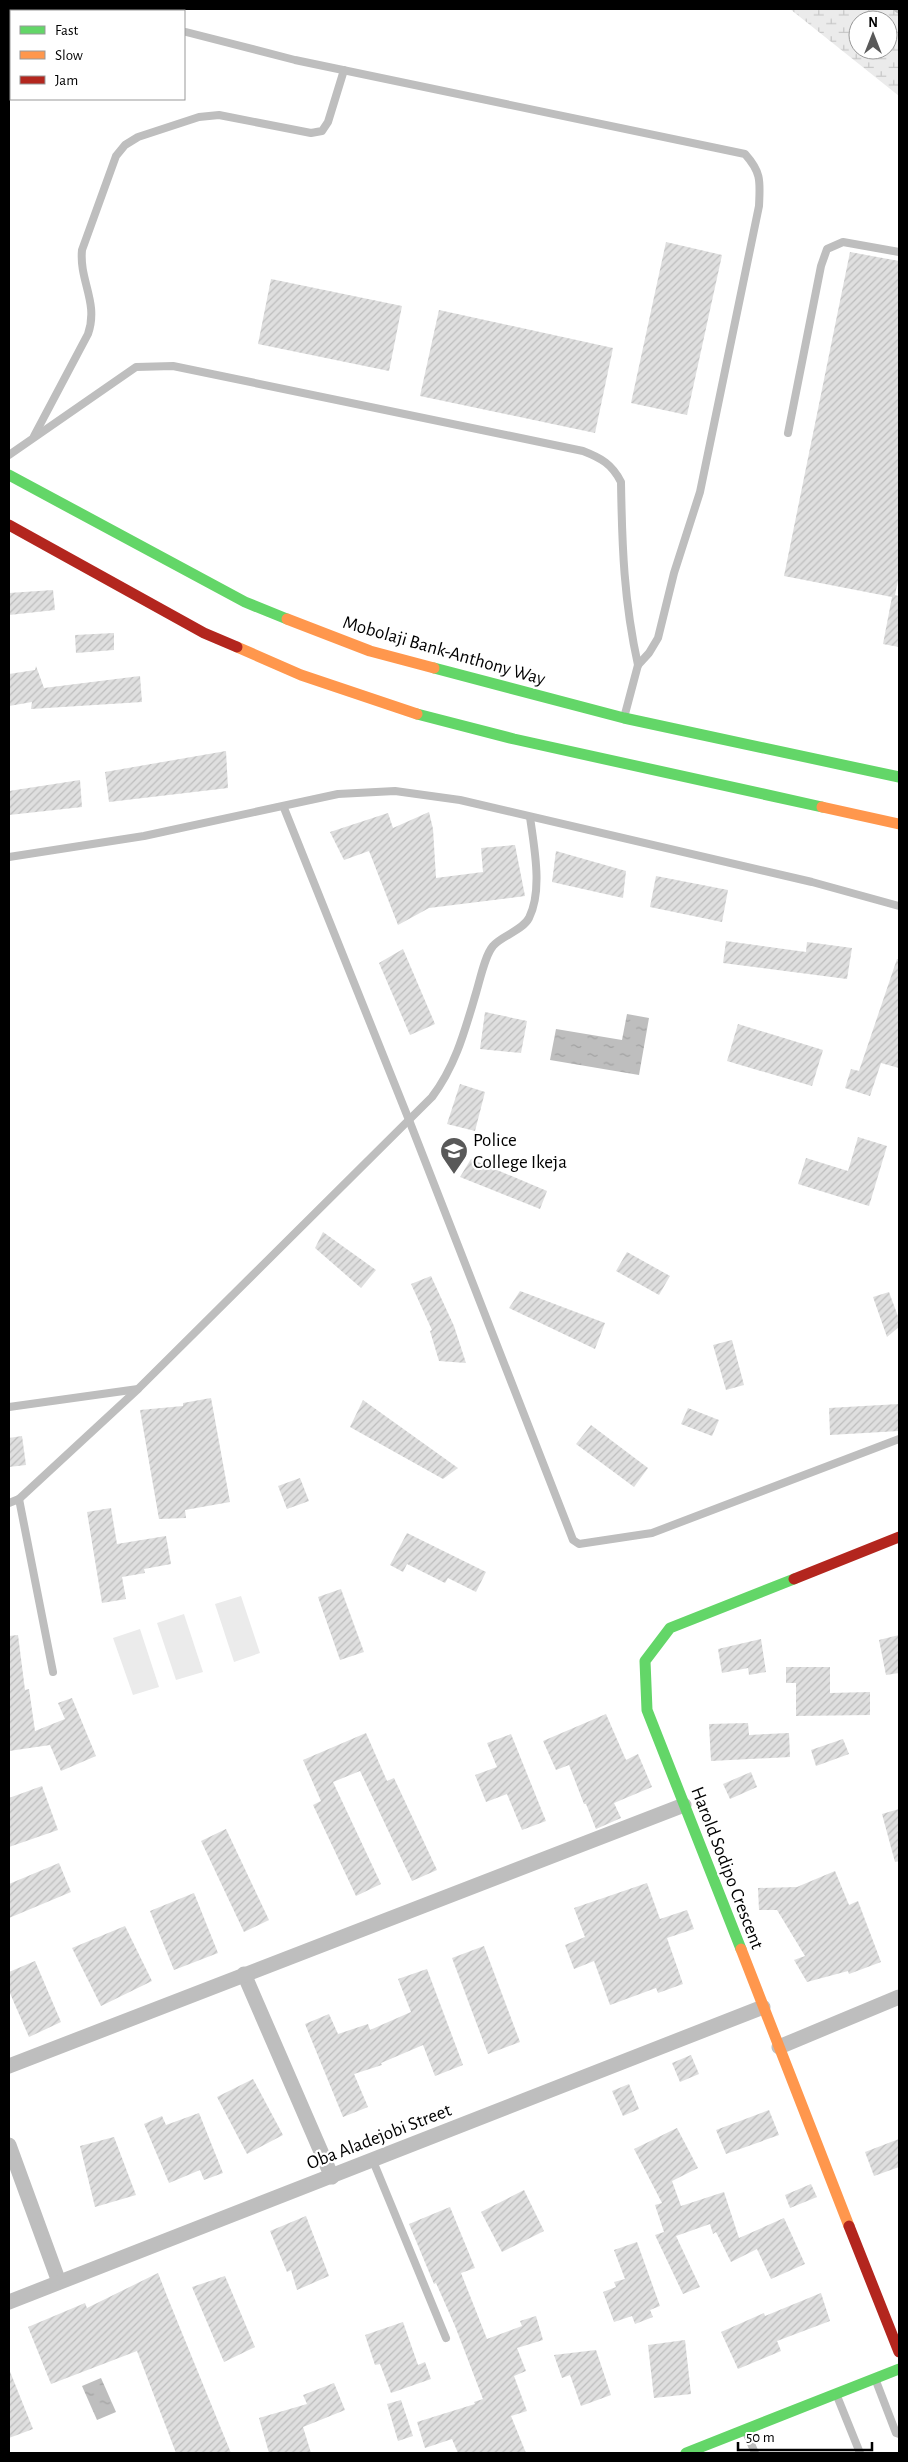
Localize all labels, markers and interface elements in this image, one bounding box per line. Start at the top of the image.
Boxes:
legend [10,10,185,100]
north arrow [848,10,898,60]
text: N [868,16,878,30]
text: Fast [55,23,79,38]
text: Slow [55,48,83,63]
text: Jam [55,73,78,88]
street label: Mobolaji Bank-Anthony Way [341,613,547,689]
place label: Police College Ikeja [473,1131,567,1172]
school or university icon: Police College Ikeja [439,1136,469,1175]
street label: Harold Sodipo Crescent [687,1784,767,1952]
street label: Oba Aladejobi Street [304,2101,454,2173]
scale bar [738,2420,872,2452]
text: 50 m [746,2430,775,2445]

